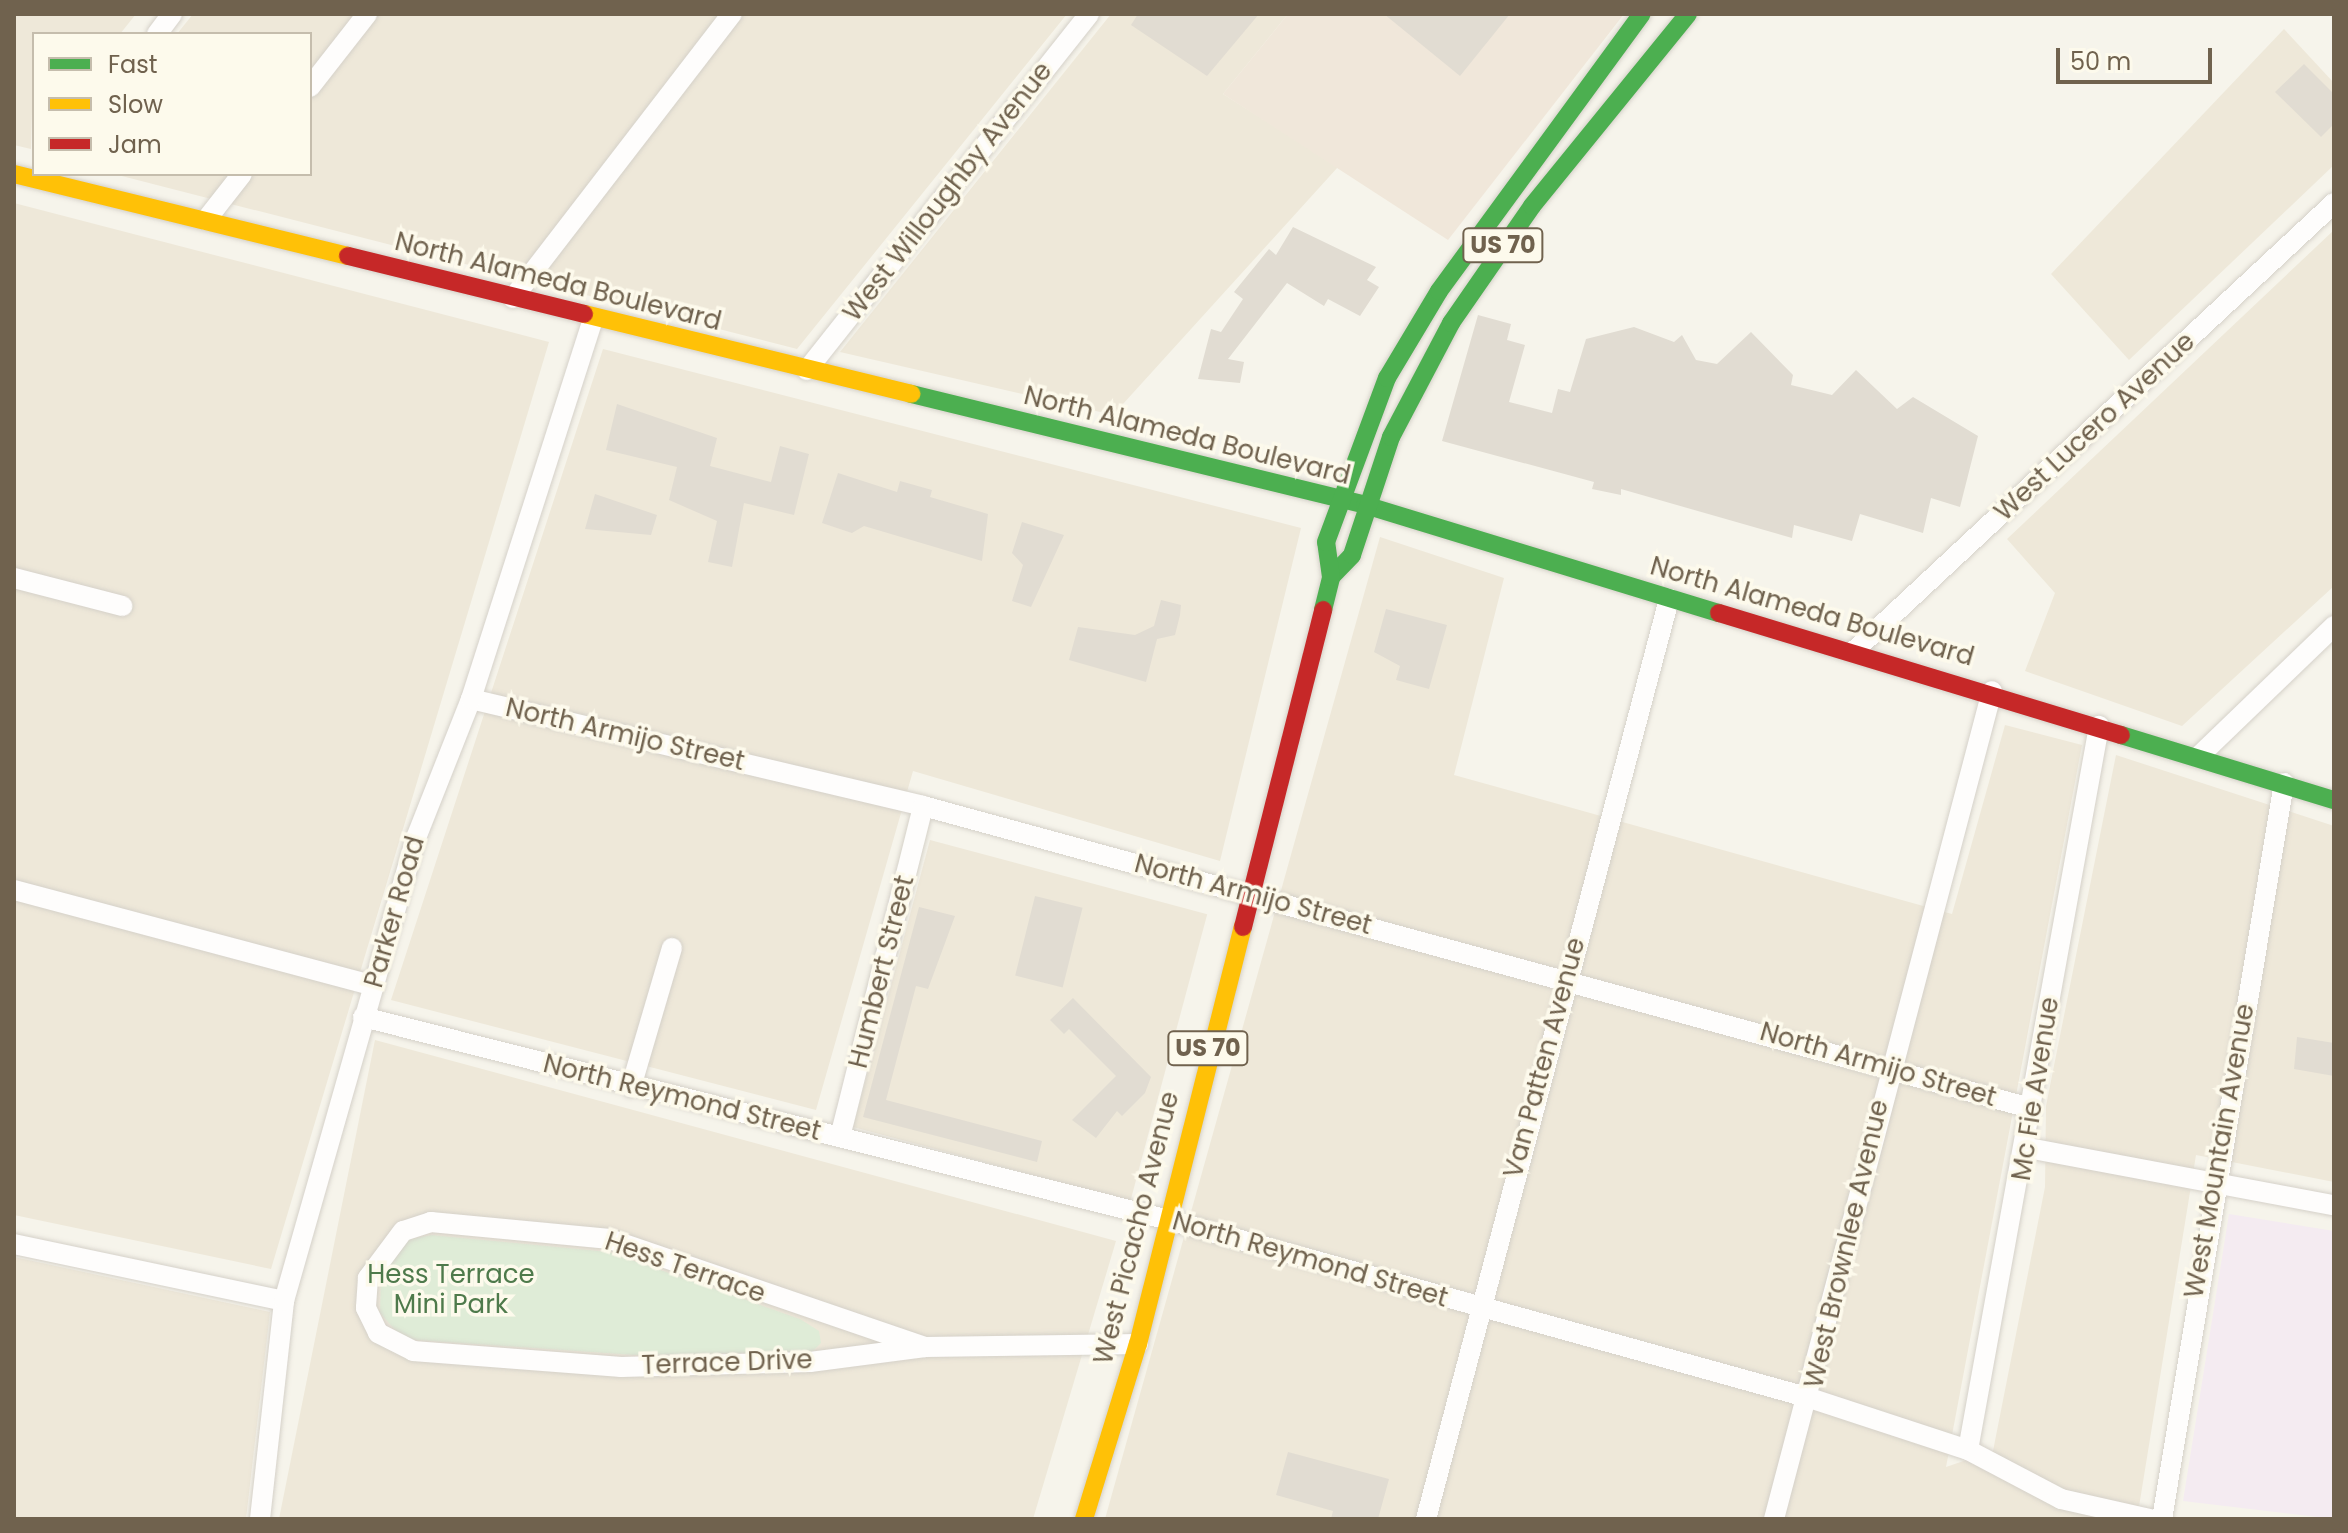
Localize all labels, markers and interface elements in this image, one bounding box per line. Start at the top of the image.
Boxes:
legend [32,32,312,176]
scale bar [2060,32,2216,82]
text: 50 m [2070,45,2131,78]
text: Fast [108,48,158,81]
street label: West Willoughby Avenue [837,56,1059,328]
text: Slow [108,88,163,121]
text: Jam [108,128,162,161]
road number: US 70 [1461,225,1545,265]
street label: North Alameda Boulevard [392,226,724,338]
street label: West Lucero Avenue [1988,326,2202,528]
street label: North Alameda Boulevard [1021,380,1353,492]
street label: North Alameda Boulevard [1647,551,1977,673]
street label: North Armijo Street [503,692,747,778]
street label: Parker Road [358,833,432,991]
street label: North Armijo Street [1131,848,1375,942]
street label: Humbert Street [843,872,921,1072]
street label: Van Patten Avenue [1498,934,1592,1182]
street label: Mc Fie Avenue [2006,995,2066,1183]
street label: West Mountain Avenue [2179,1001,2261,1301]
street label: North Armijo Street [1756,1016,2000,1114]
road number: US 70 [1166,1028,1250,1068]
street label: North Reymond Street [540,1048,824,1148]
street label: West Picacho Avenue [1088,1088,1186,1368]
street label: West Brownlee Avenue [1799,1097,1895,1391]
street label: North Reymond Street [1169,1206,1451,1314]
street label: Hess Terrace [601,1226,769,1310]
park label: Hess Terrace Mini Park [367,1259,535,1320]
street label: Terrace Drive [641,1344,813,1382]

